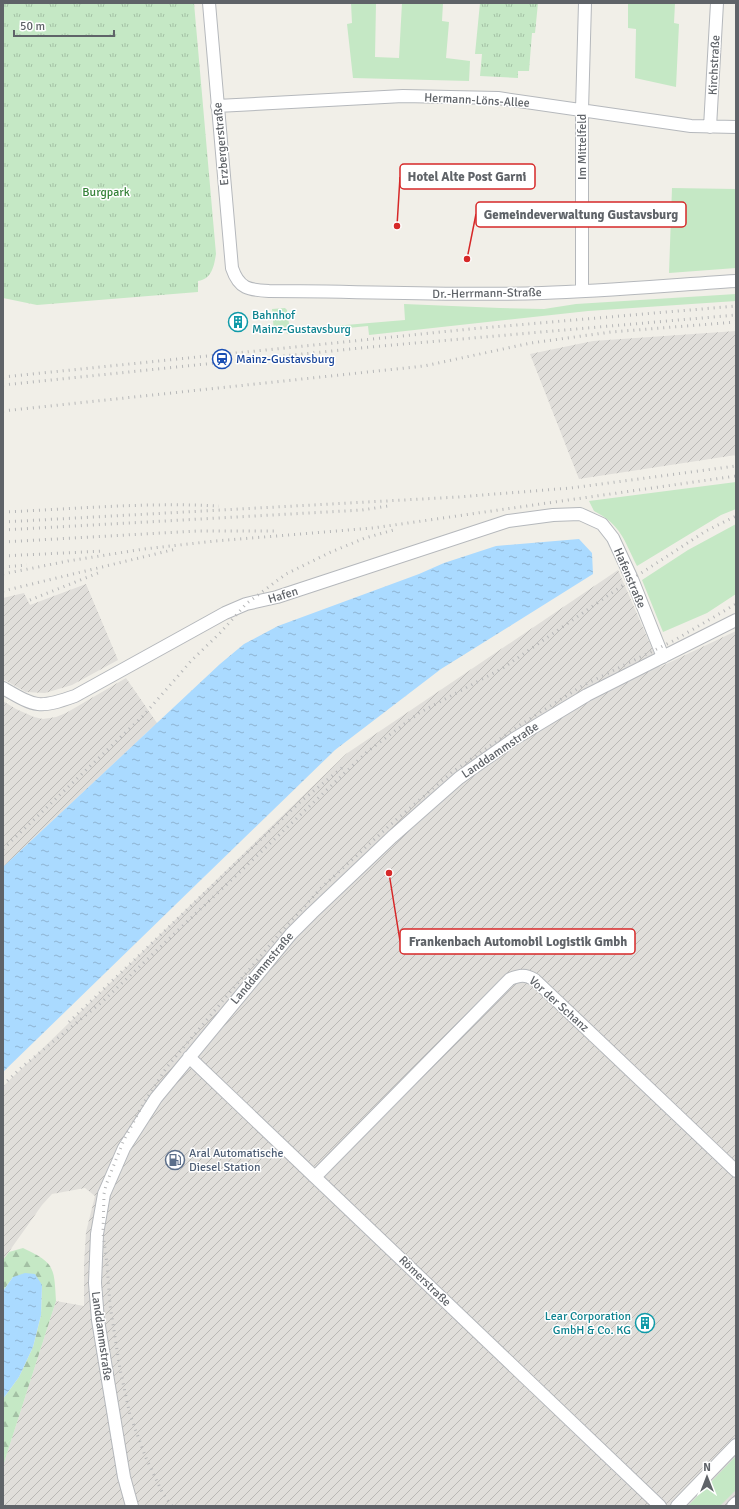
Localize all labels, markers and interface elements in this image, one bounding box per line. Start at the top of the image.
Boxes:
scale bar [14,12,114,38]
text: 50 m [20,19,45,34]
street label: Kirchstraße [705,35,724,95]
street label: Hermann-Löns-Allee [424,90,530,111]
street label: Erzbergerstraße [210,102,233,186]
street label: Im Mittelfeld [575,114,590,180]
callout: Hotel Alte Post Garni [400,164,535,189]
text: Hotel Alte Post Garni [408,169,527,185]
park label: Burgpark [82,185,130,200]
callout: Gemeindeverwaltung Gustavsburg [476,202,686,227]
text: Gemeindeverwaltung Gustavsburg [484,207,678,223]
street label: Dr.-Herrmann-Straße [432,285,542,302]
place label: Bahnhof Mainz-Gustavsburg [252,308,351,337]
building icon: Bahnhof Mainz-Gustavsburg [227,311,249,333]
station icon: Mainz-Gustavsburg [211,348,233,370]
place label: Mainz-Gustavsburg [236,352,335,367]
street label: Hafenstraße [610,546,649,611]
street label: Hafen [266,584,300,607]
street label: Landdammstraße [459,719,542,782]
street label: Landdammstraße [228,929,297,1008]
callout: Frankenbach Automobil Logistik Gmbh [400,929,635,954]
text: Frankenbach Automobil Logistik Gmbh [409,934,627,950]
street label: Vor der Schanz [525,973,592,1035]
place label: Aral Automatische Diesel Station [189,1146,284,1175]
fuel station icon: Aral Automatische Diesel Station [164,1149,186,1171]
street label: Römerstraße [395,1253,454,1310]
street label: Landdammstraße [88,1290,115,1382]
place label: Lear Corporation GmbH & Co. KG [545,1309,631,1338]
building icon: Lear Corporation GmbH & Co. KG [634,1312,656,1334]
north arrow [687,1457,727,1497]
text: N [703,1461,711,1474]

